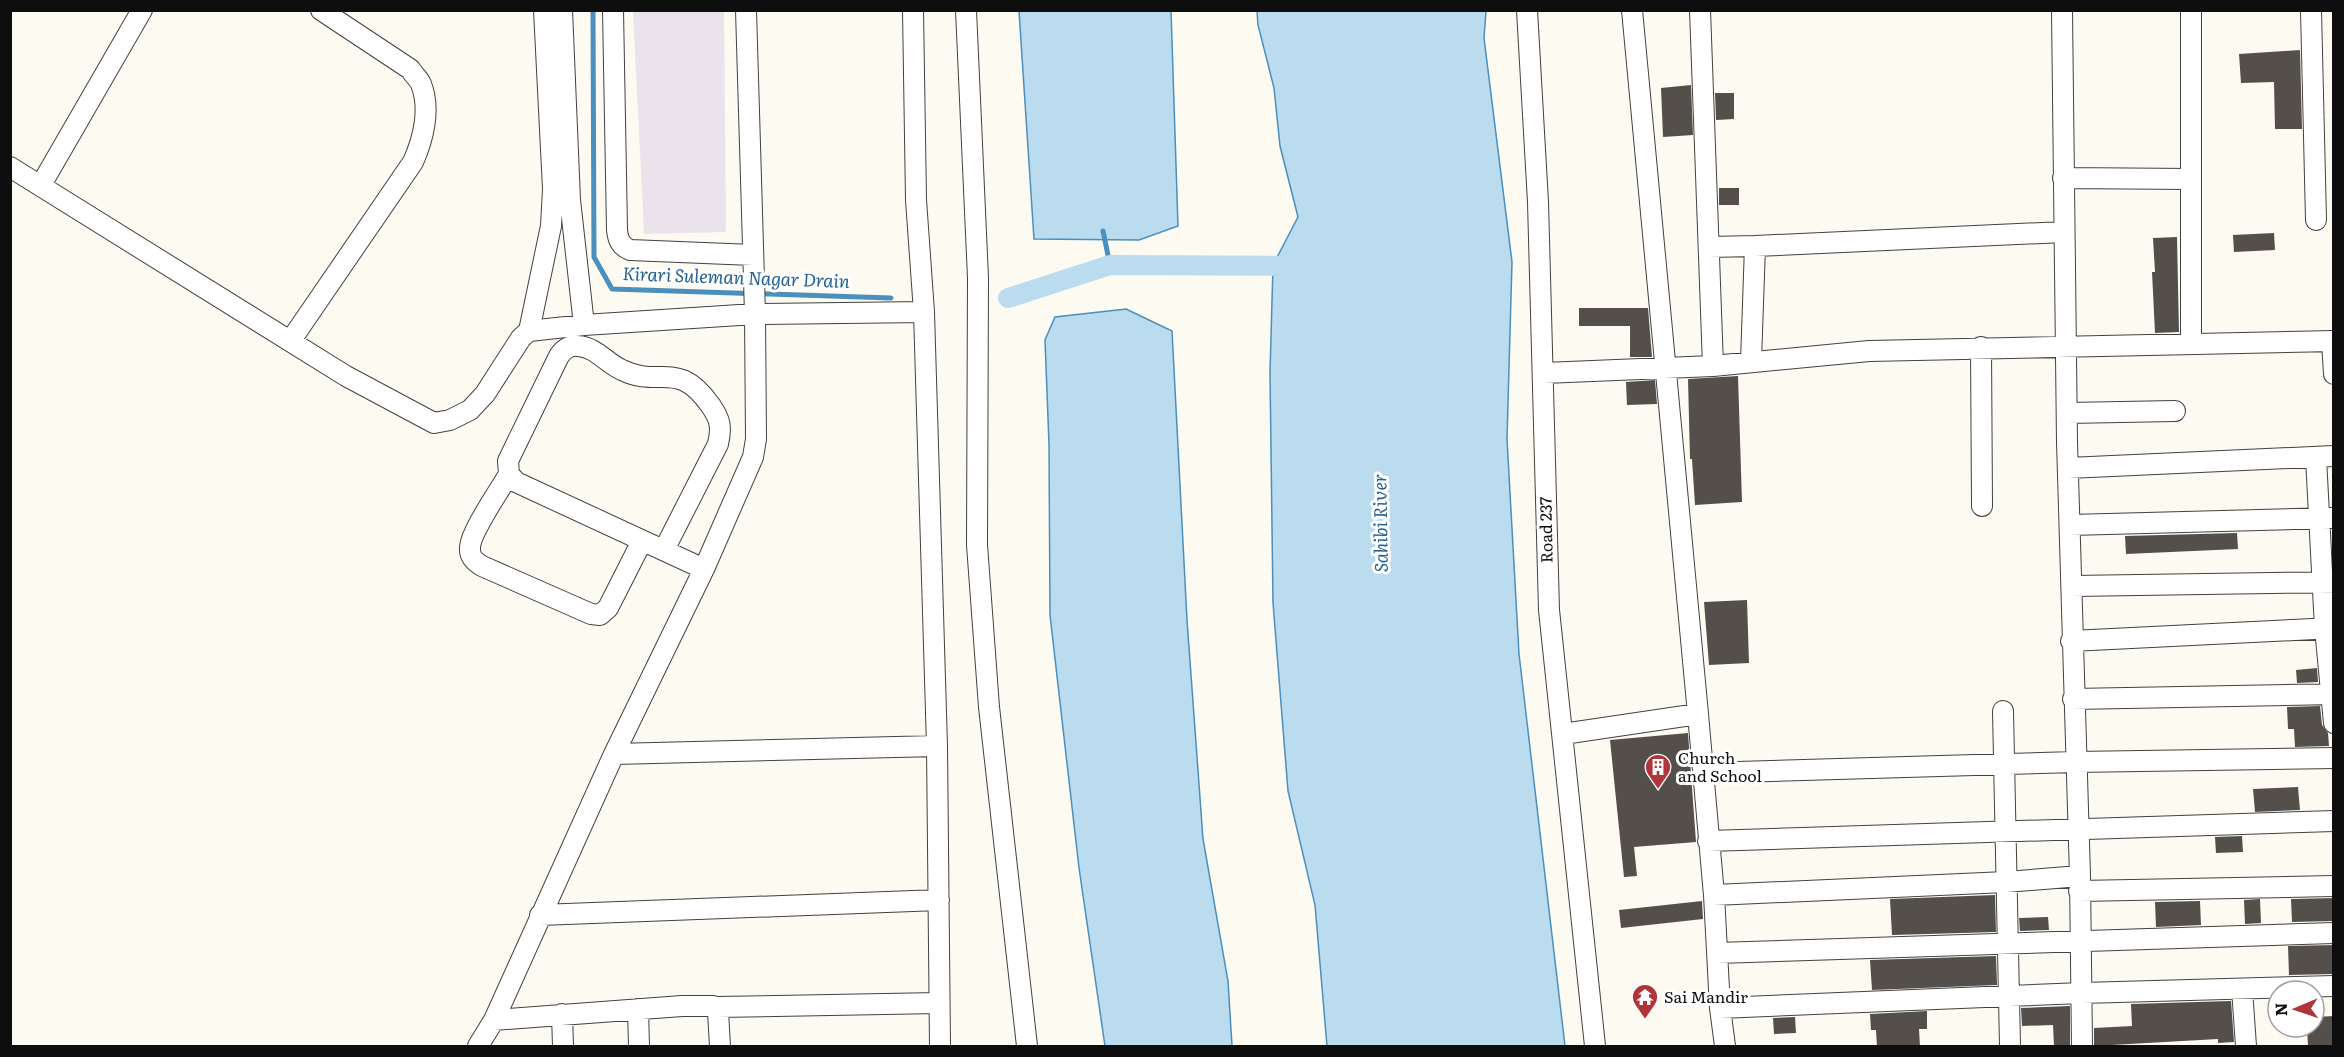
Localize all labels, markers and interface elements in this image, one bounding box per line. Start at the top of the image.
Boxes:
water label: Kirari Suleman Nagar Drain [622,259,850,294]
water label: Sahibi River [1365,473,1394,573]
street label: Road 237 [1532,497,1558,563]
place label: Church and School [1678,745,1762,787]
building icon: Church and School [1643,752,1673,790]
north arrow [2266,979,2326,1039]
temple icon: Sai Mandir [1630,982,1660,1020]
place label: Sai Mandir [1664,984,1748,1008]
text: N [2268,1002,2292,1017]

